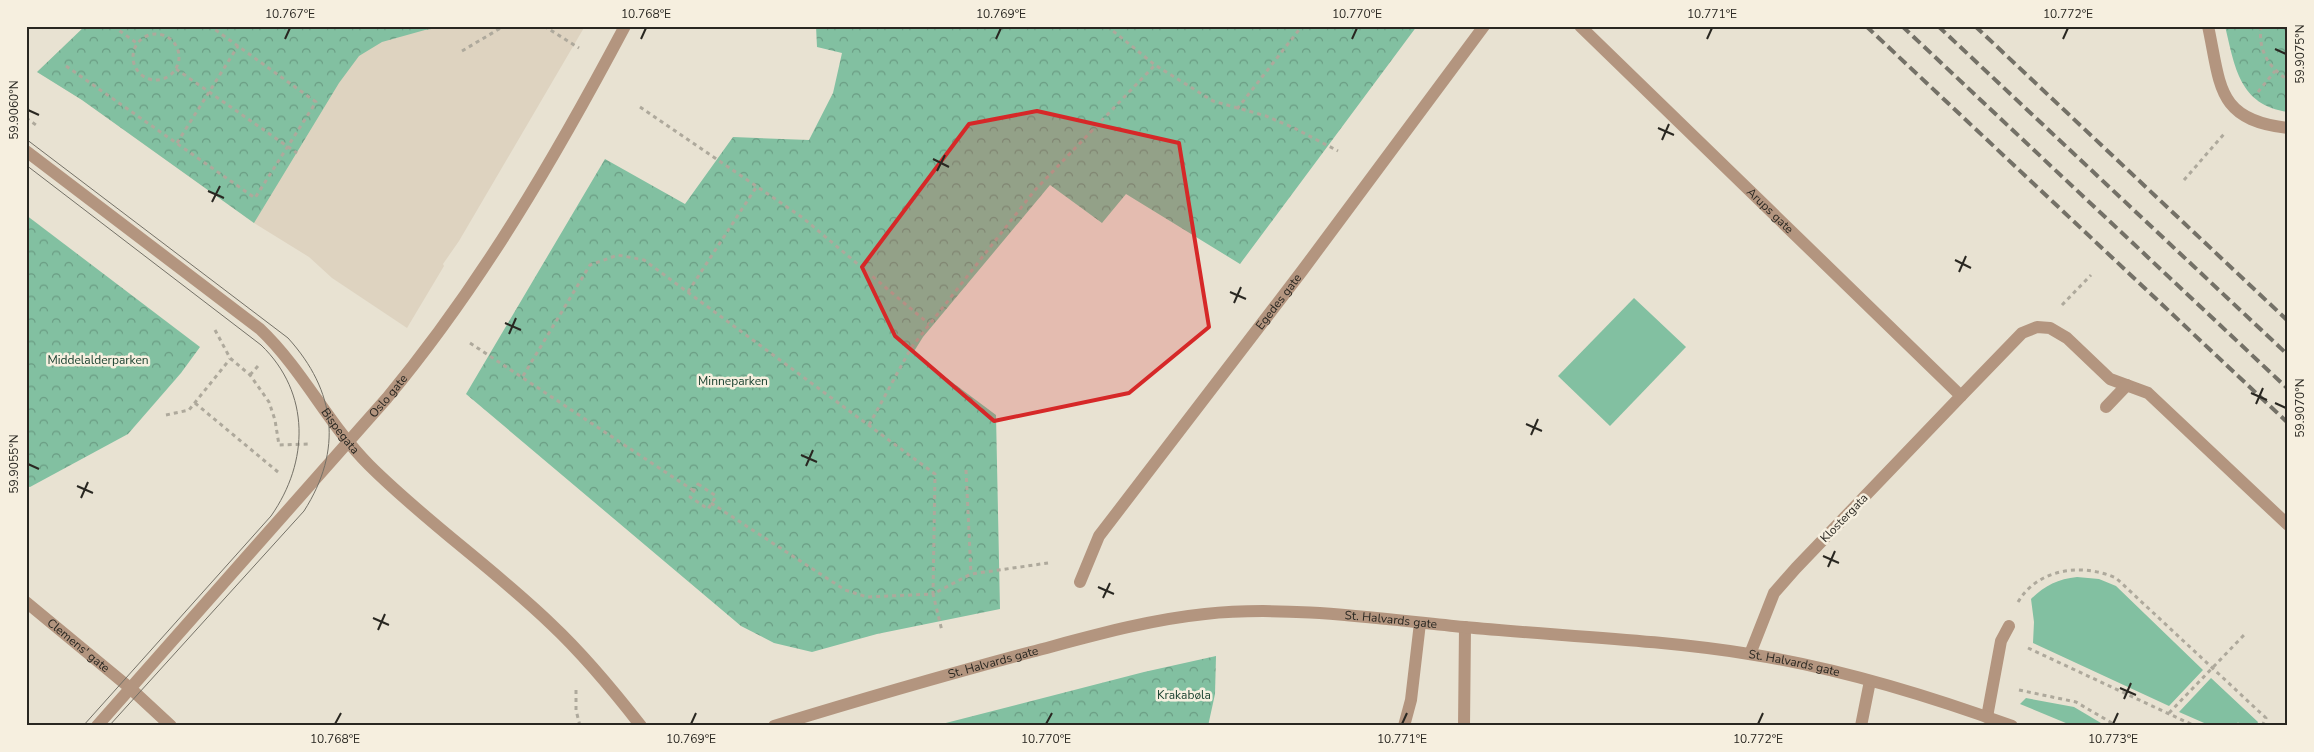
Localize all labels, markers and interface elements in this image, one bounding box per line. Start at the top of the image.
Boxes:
text: 10.767°E [265,6,315,22]
text: 10.768°E [621,6,671,22]
text: 10.769°E [976,6,1026,22]
text: 10.770°E [1332,6,1382,22]
text: 10.771°E [1687,6,1737,22]
text: 10.772°E [2043,6,2093,22]
text: 59.9075°N [2292,24,2308,84]
text: 59.9060°N [6,80,22,140]
street label: Arups gate [1743,184,1797,237]
street label: Egedes gate [1252,270,1305,333]
park label: Middelalderparken [47,352,149,368]
street label: Oslo gate [365,371,411,421]
park label: Minneparken [698,373,768,389]
text: 59.9070°N [2292,378,2308,438]
street label: Bispegata [318,405,363,457]
text: 59.9055°N [6,434,22,494]
street label: Klostergata [1817,490,1871,546]
street label: St. Halvards gate [1344,607,1438,632]
street label: Clemens' gate [44,615,113,676]
street label: St. Halvards gate [946,642,1040,682]
street label: St. Halvards gate [1747,646,1842,680]
park label: Krakabøla [1157,687,1211,703]
text: 10.768°E [310,731,360,747]
text: 10.769°E [666,731,716,747]
text: 10.770°E [1021,731,1071,747]
text: 10.771°E [1377,731,1427,747]
text: 10.772°E [1733,731,1783,747]
text: 10.773°E [2088,731,2138,747]

